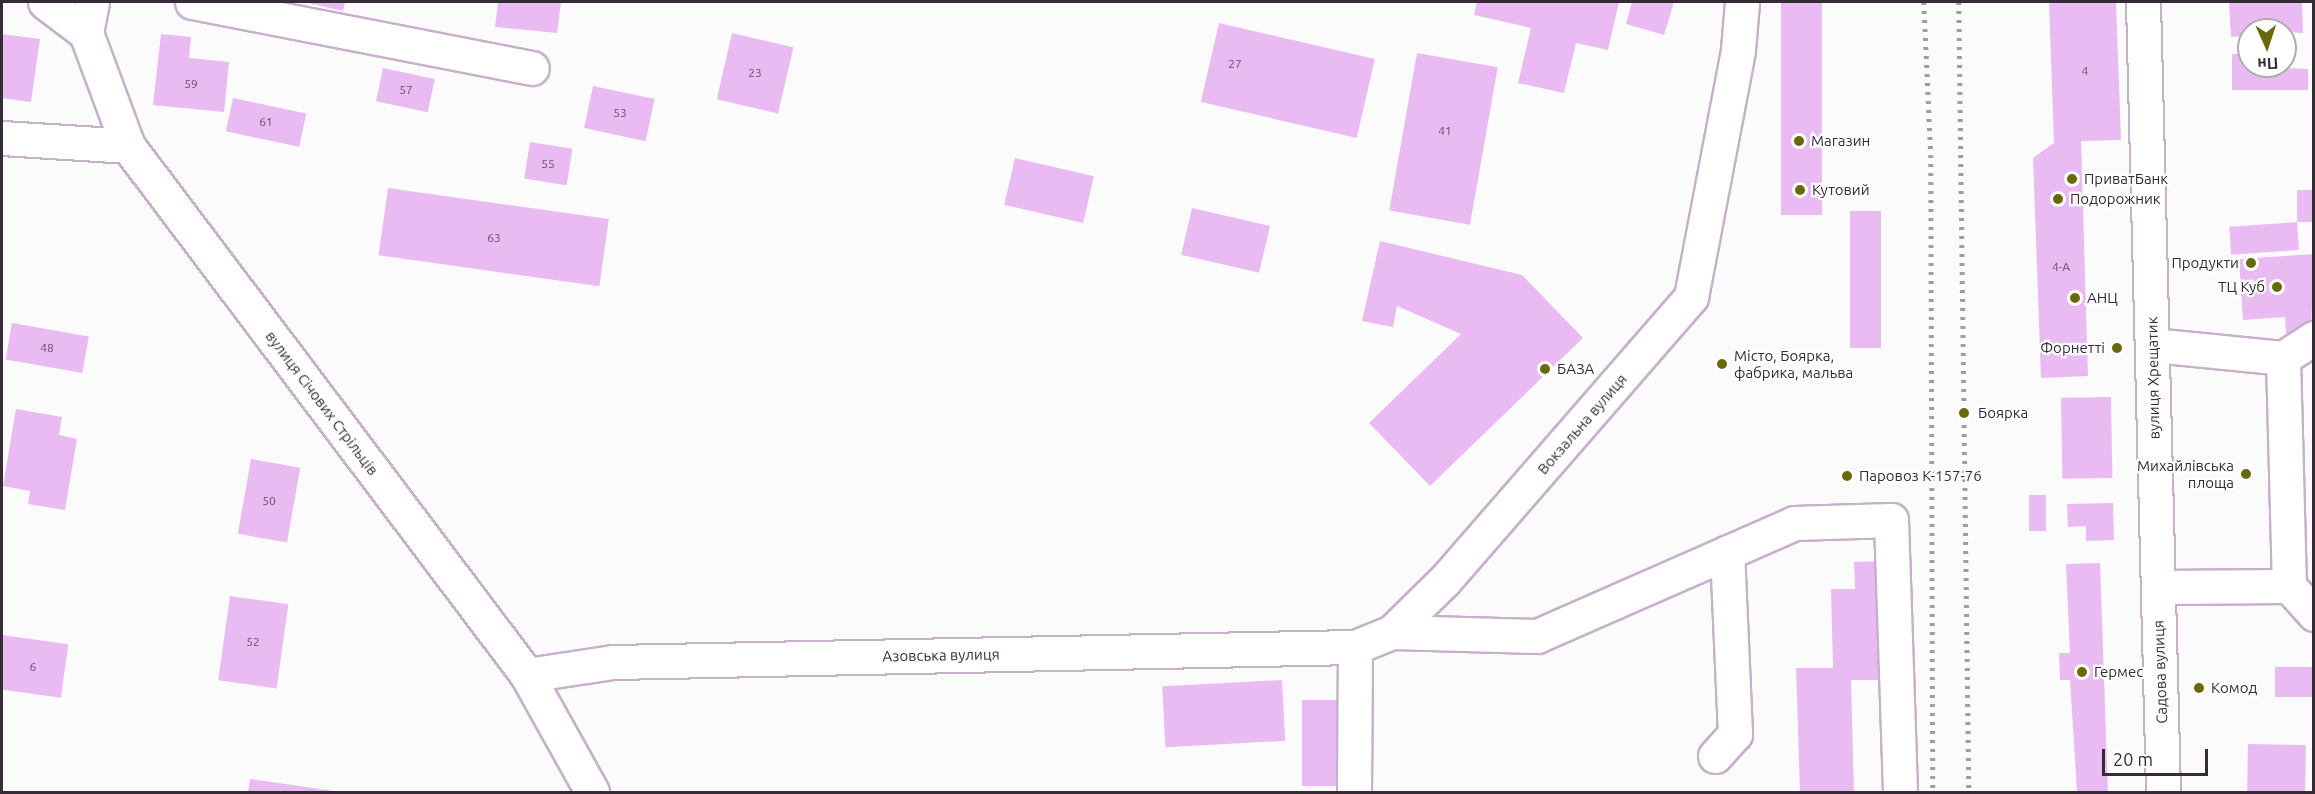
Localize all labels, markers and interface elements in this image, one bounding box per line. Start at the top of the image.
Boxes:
north arrow [2237,18,2297,78]
text: Пн [2257,54,2279,74]
house number: 27 [1228,57,1242,71]
house number: 4 [2082,64,2088,78]
house number: 23 [748,66,762,80]
house number: 59 [184,77,198,91]
house number: 57 [399,83,413,97]
house number: 53 [613,106,627,120]
house number: 61 [259,115,273,129]
house number: 41 [1438,124,1452,138]
place label: Магазин [1811,132,1870,150]
marker: Магазин [1792,134,1806,148]
house number: 55 [541,157,555,171]
place label: ПриватБанк [2084,170,2168,188]
marker: ПриватБанк [2065,172,2079,186]
place label: Кутовий [1812,181,1870,199]
marker: Кутовий [1793,183,1807,197]
place label: Подорожник [2070,190,2161,208]
marker: Подорожник [2051,192,2065,206]
house number: 63 [487,231,501,245]
place label: Продукти [2171,254,2239,272]
marker: Продукти [2244,256,2258,270]
house number: 4-А [2052,260,2070,274]
place label: ТЦ Куб [2218,278,2265,296]
marker: ТЦ Куб [2270,280,2284,294]
place label: АНЦ [2087,289,2118,307]
marker: АНЦ [2068,291,2082,305]
street label: вулиця Хрещатик [2143,317,2163,439]
street label: вулиця Січових Стрільців [262,327,382,479]
place label: Форнетті [2040,339,2105,357]
house number: 48 [40,341,54,355]
marker: Форнетті [2110,341,2124,355]
place label: Місто, Боярка, фабрика, мальва [1734,346,1853,381]
marker: Місто, Боярка, фабрика, мальва [1715,357,1729,371]
place label: БАЗА [1557,360,1594,378]
marker: БАЗА [1538,362,1552,376]
street label: Вокзальна вулиця [1534,370,1630,478]
marker: Боярка [1955,404,1973,422]
place label: Боярка [1978,404,2028,422]
place label: Михайлівська площа [2137,456,2234,491]
place label: Паровоз К-157-76 [1859,467,1982,485]
marker: Михайлівська площа [2239,467,2253,481]
marker: Паровоз К-157-76 [1840,469,1854,483]
house number: 50 [262,494,276,508]
street label: Садова вулиця [2149,620,2171,724]
house number: 52 [246,635,260,649]
street label: Азовська вулиця [882,645,1000,665]
house number: 6 [30,660,36,674]
place label: Гермес [2094,663,2143,681]
marker: Гермес [2075,665,2089,679]
place label: Комод [2211,679,2257,697]
marker: Комод [2192,681,2206,695]
scale bar [2105,737,2212,775]
text: 20 m [2113,749,2153,769]

